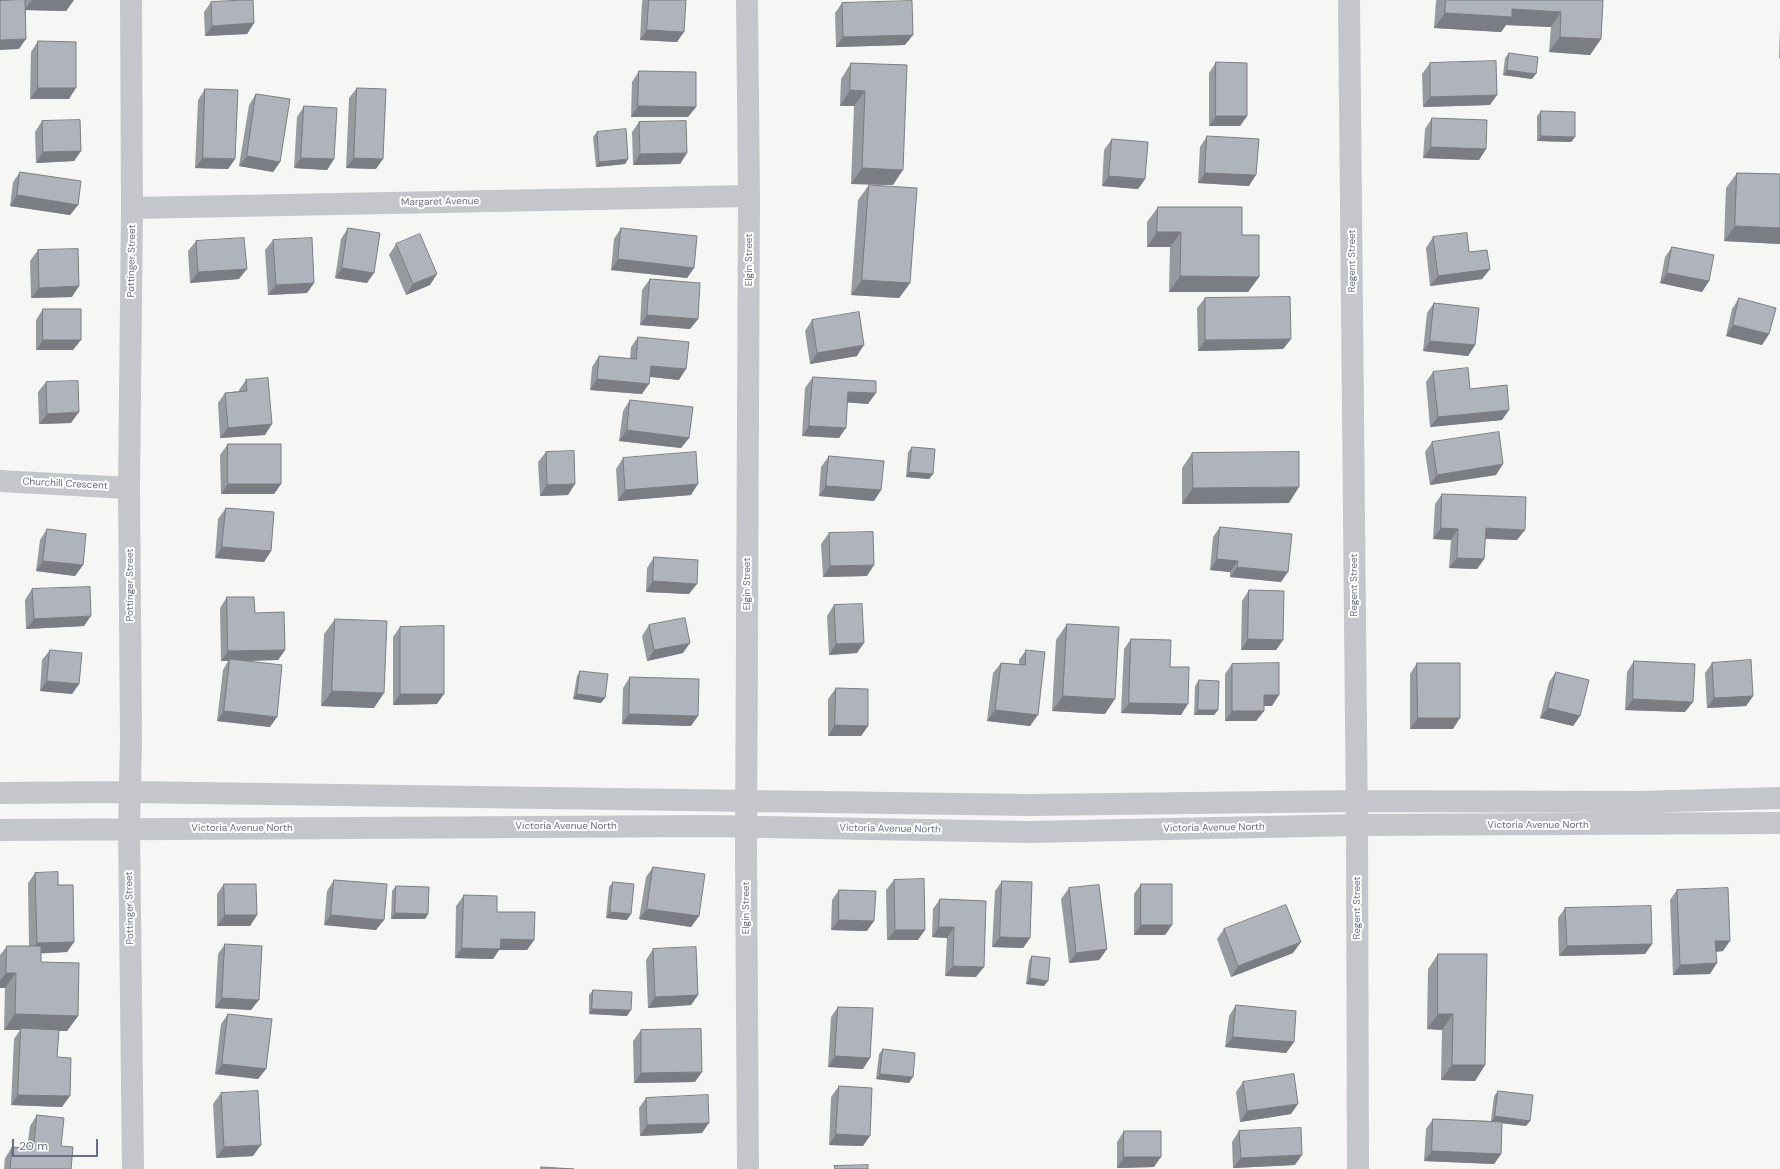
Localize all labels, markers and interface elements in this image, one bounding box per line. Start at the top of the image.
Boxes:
street label: Margaret Avenue [401,195,479,209]
street label: Pottinger Street [125,224,139,298]
street label: Regent Street [1346,229,1358,293]
street label: Elgin Street [743,234,755,286]
street label: Churchill Crescent [22,476,108,492]
street label: Pottinger Street [124,549,136,621]
street label: Regent Street [1348,553,1360,617]
street label: Elgin Street [741,558,753,610]
street label: Victoria Avenue North [1487,819,1589,831]
street label: Victoria Avenue North [515,820,617,832]
street label: Victoria Avenue North [1163,821,1265,835]
street label: Victoria Avenue North [191,822,293,834]
street label: Victoria Avenue North [839,822,941,836]
street label: Pottinger Street [123,871,137,945]
street label: Regent Street [1351,876,1363,940]
street label: Elgin Street [740,882,752,934]
scale bar [14,1131,100,1157]
text: 20 m [19,1138,48,1154]

